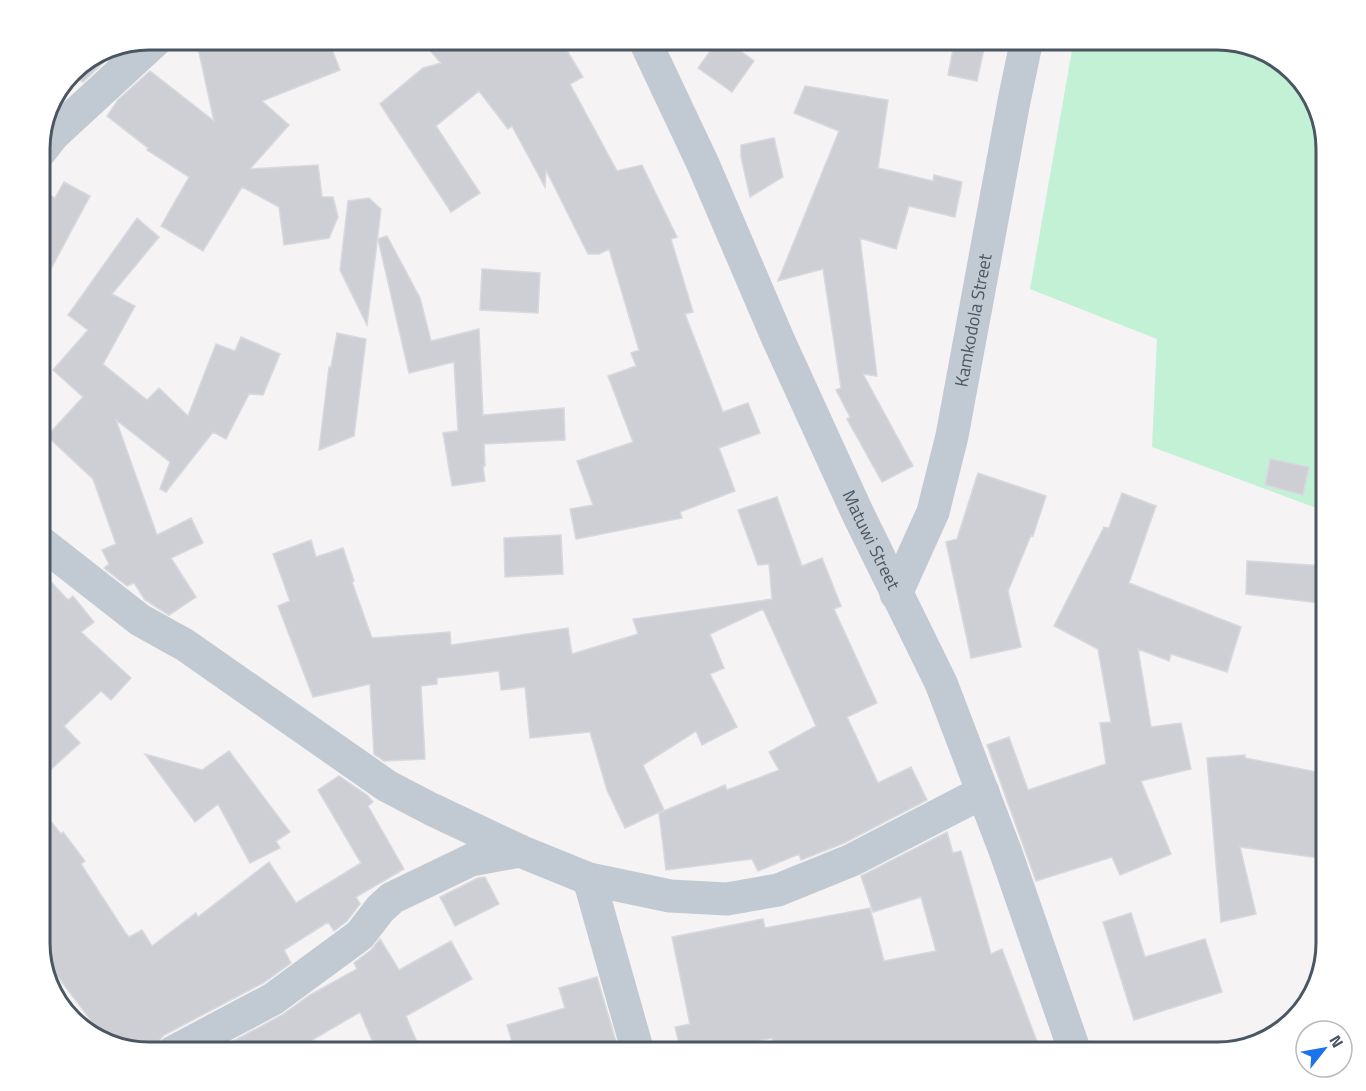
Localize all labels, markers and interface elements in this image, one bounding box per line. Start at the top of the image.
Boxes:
street label: Kamkodola Street [947,251,999,389]
street label: Matuwi Street [836,485,907,595]
north arrow [1294,1019,1354,1079]
text: N [1324,1030,1350,1052]

